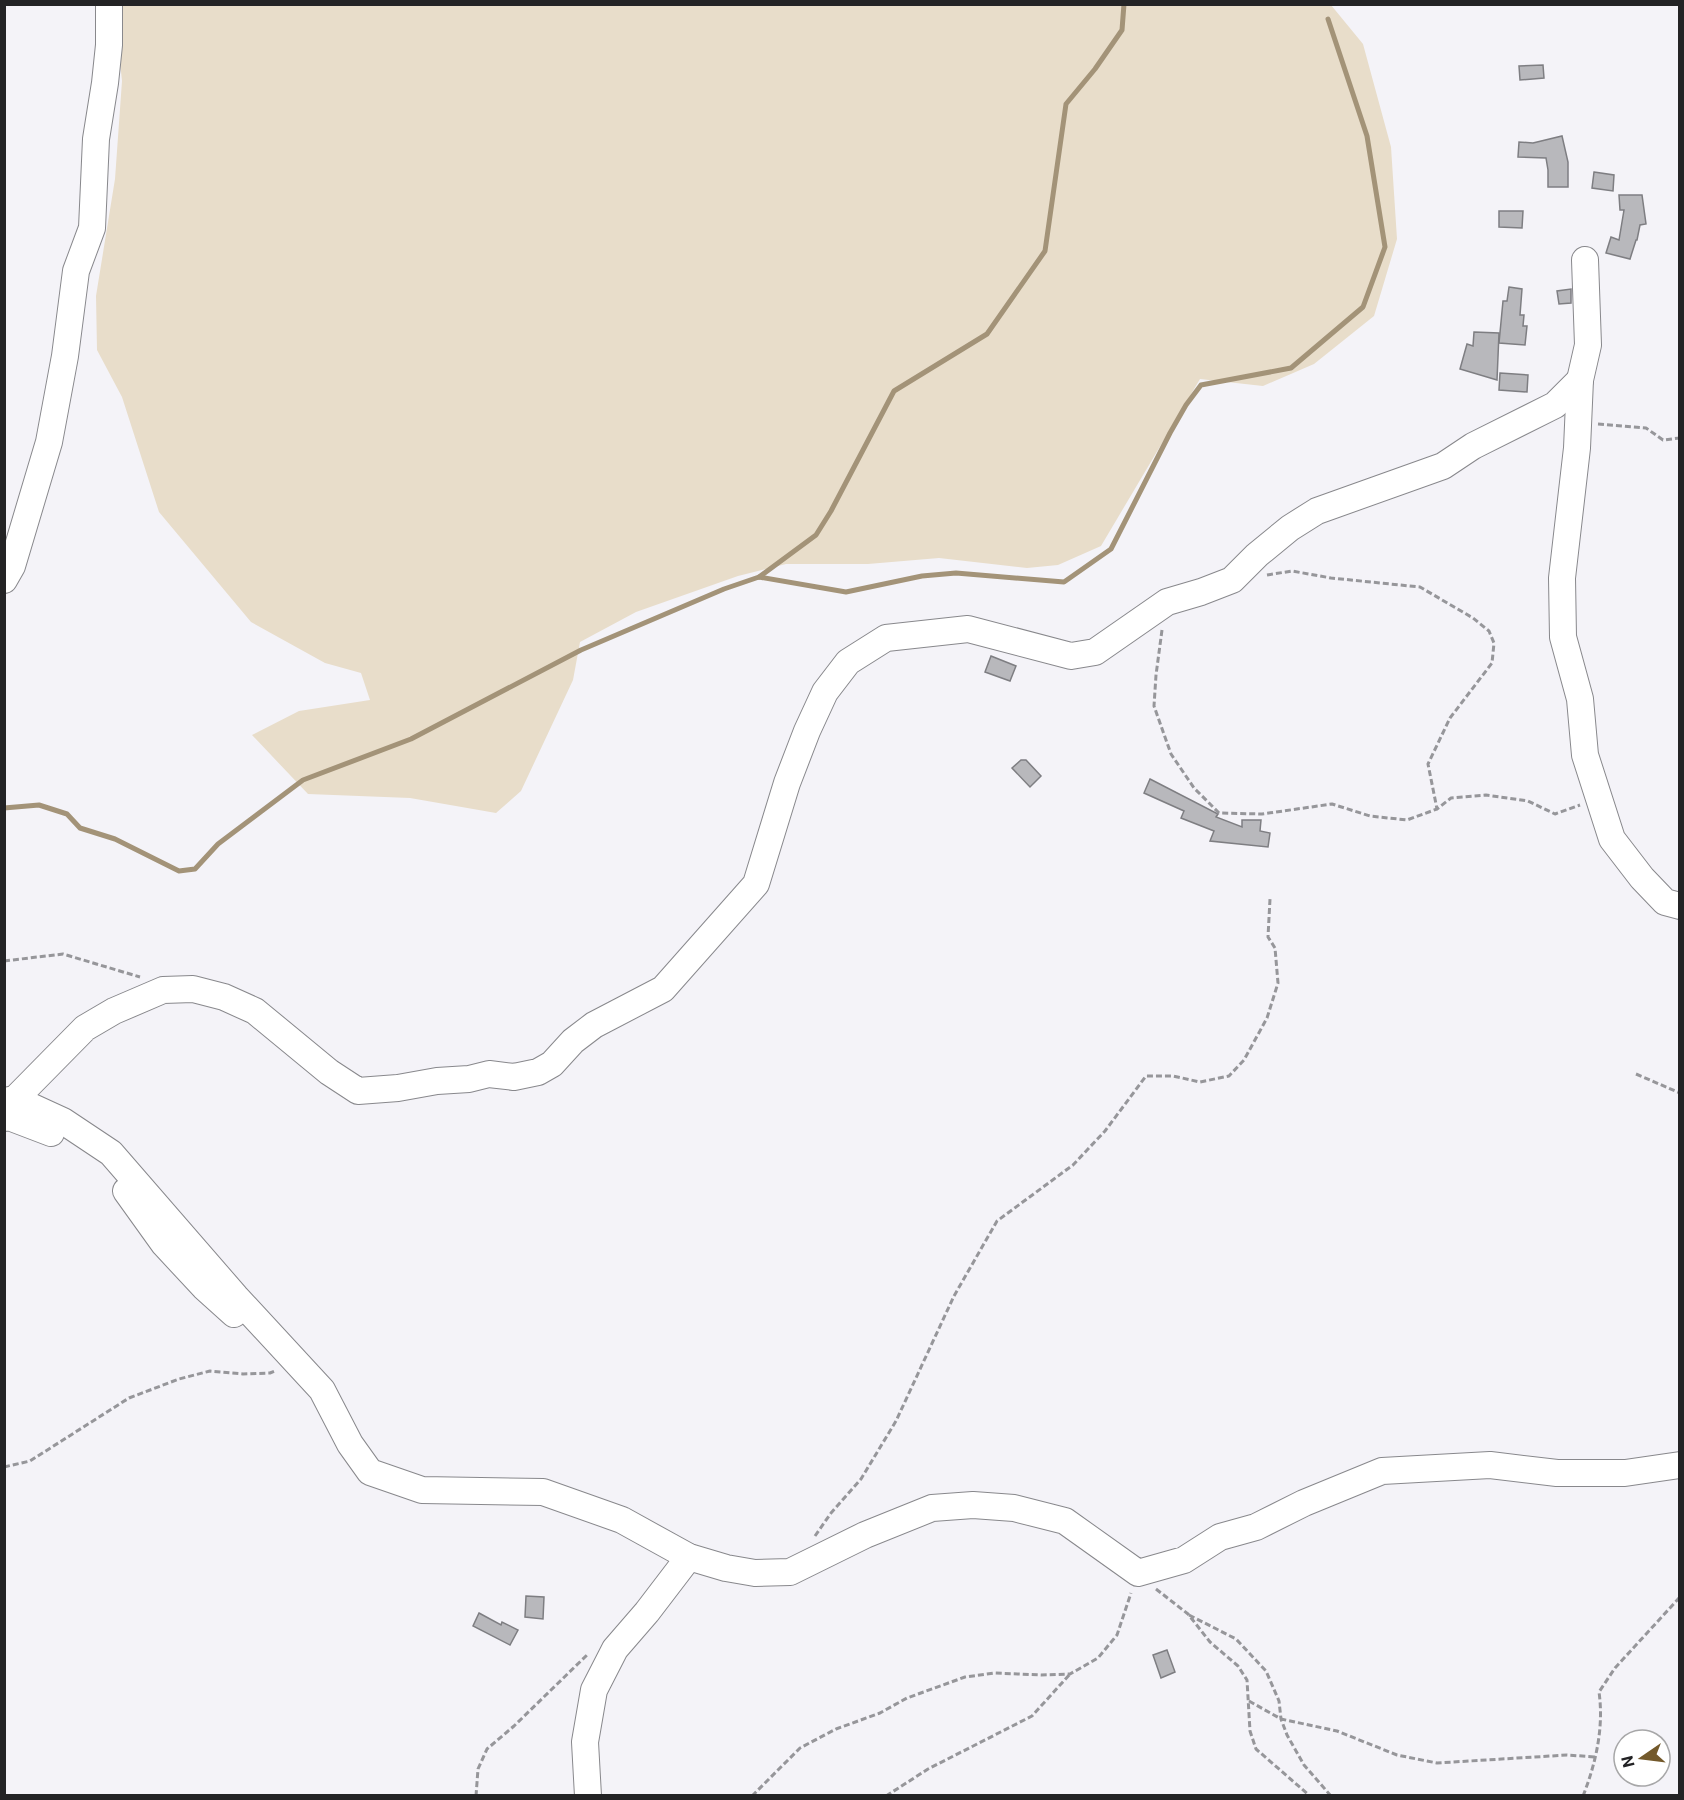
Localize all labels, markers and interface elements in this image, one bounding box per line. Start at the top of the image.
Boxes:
north arrow [1612,1728,1672,1788]
text: N [1617,1754,1639,1769]

